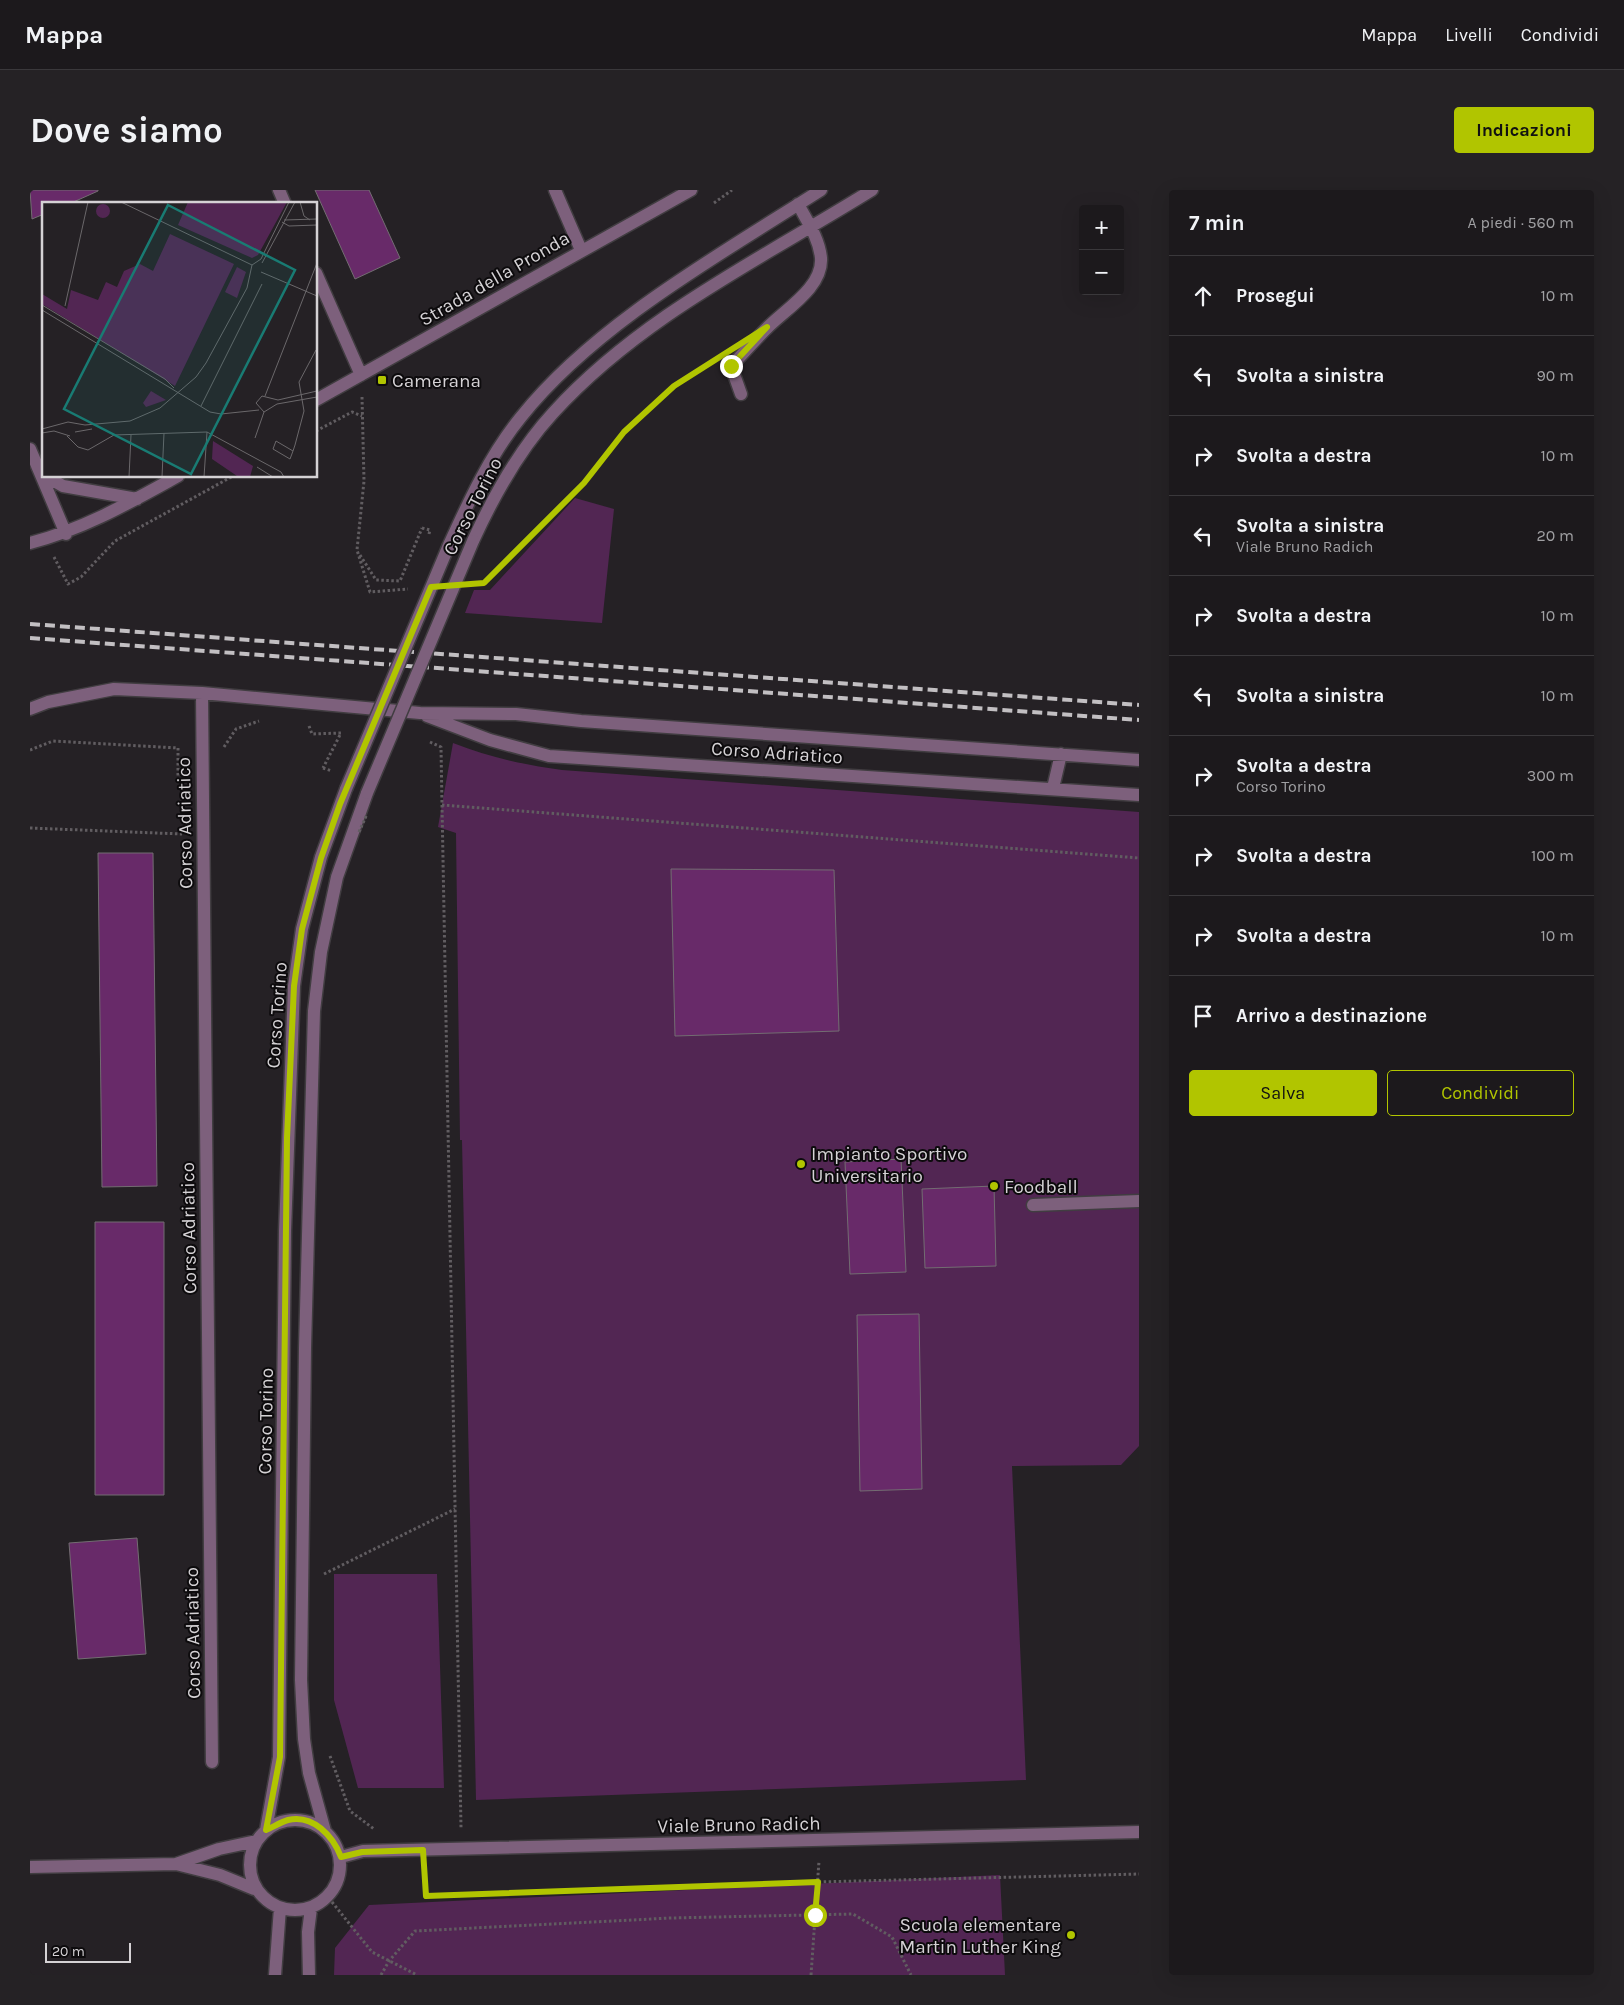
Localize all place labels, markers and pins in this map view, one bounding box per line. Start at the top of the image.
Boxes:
place label: Camerana [392,370,481,392]
marker: Camerana [376,374,388,386]
place label: Impianto Sportivo Universitario [811,1143,967,1187]
marker: Impianto Sportivo Universitario [795,1158,807,1170]
place label: Foodball [1004,1176,1078,1198]
marker: Foodball [988,1180,1000,1192]
place label: Scuola elementare Martin Luther King [899,1914,1061,1958]
marker: Scuola elementare Martin Luther King [1065,1929,1077,1941]

